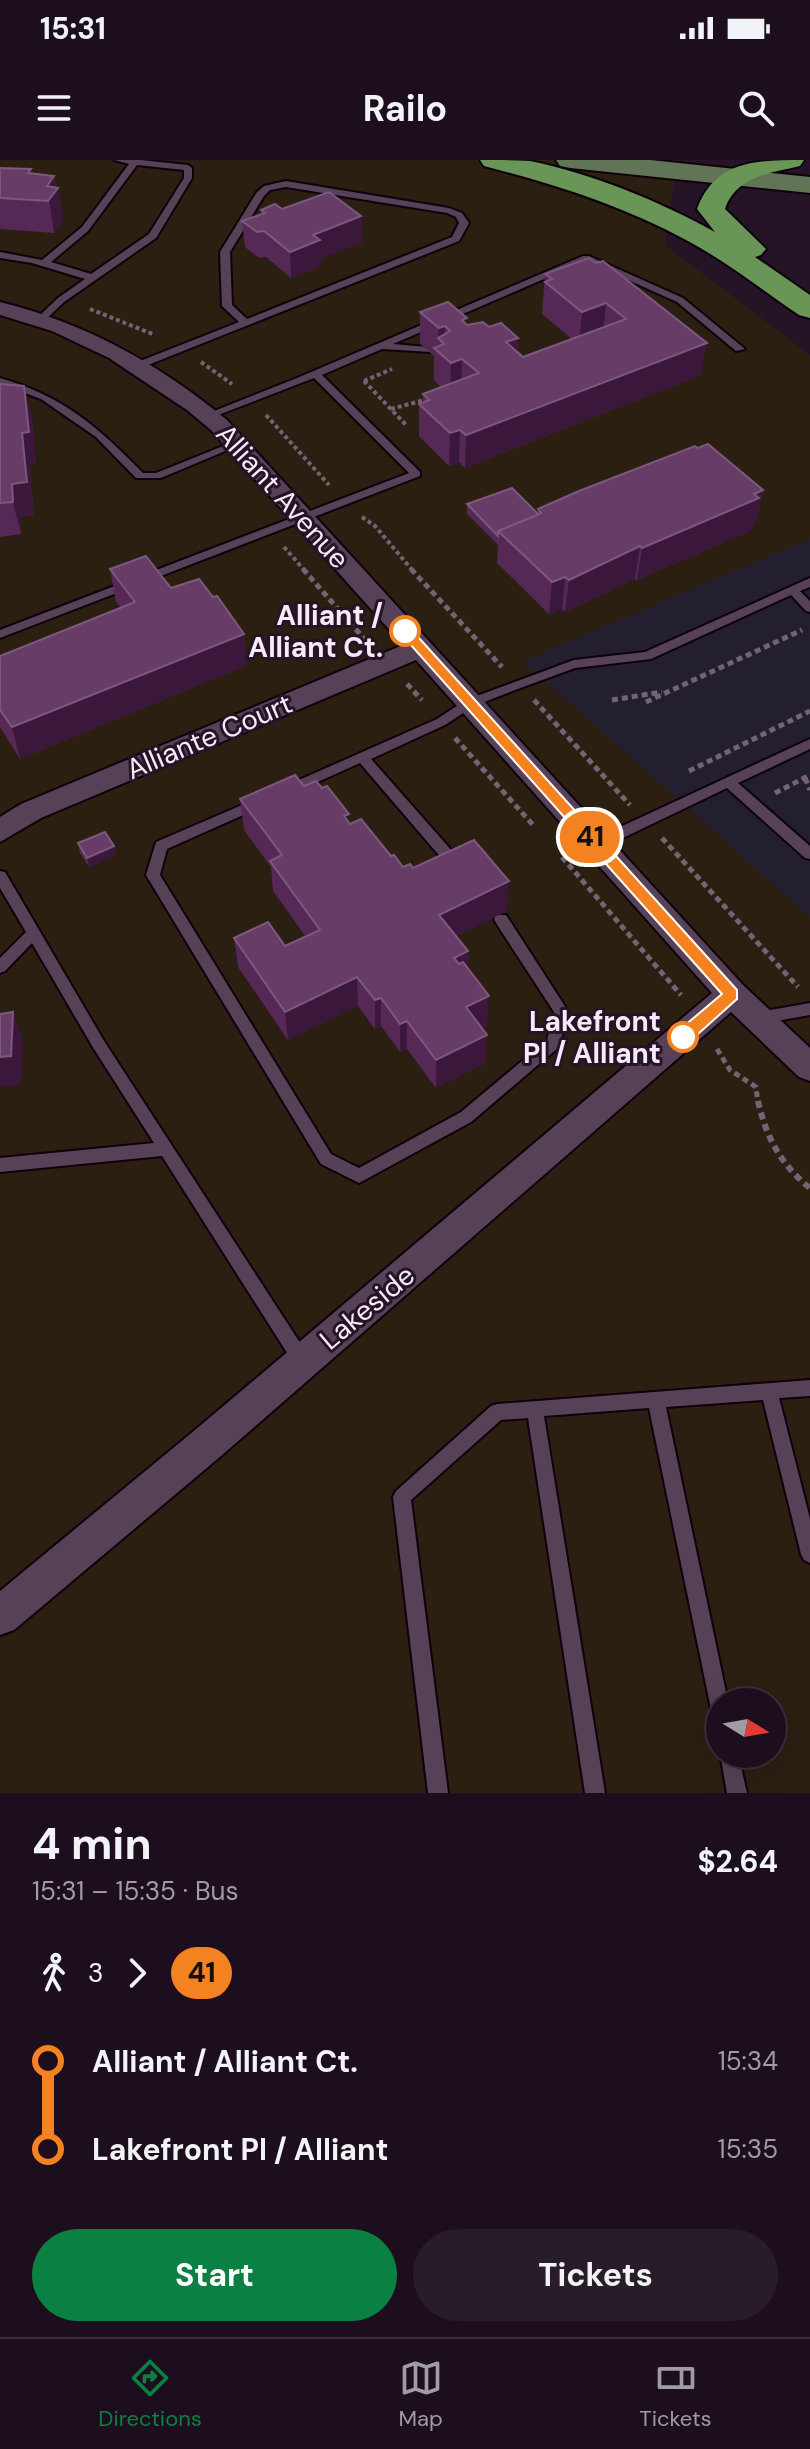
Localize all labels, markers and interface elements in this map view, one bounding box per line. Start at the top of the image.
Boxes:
text: 15:31 [40,9,106,48]
text: Railo [363,85,447,132]
icon: menu [32,86,76,130]
icon: search [734,86,778,130]
street label: Alliant Avenue [208,416,357,577]
place label: Alliant / Alliant Ct. [248,597,383,666]
marker: Alliant / Alliant Ct. [390,616,420,646]
street label: Alliante Court [120,685,298,788]
line badge: 41 [554,811,626,863]
text: 41 [576,818,604,855]
place label: Lakefront Pl / Alliant [523,1003,661,1072]
marker: Lakefront Pl / Alliant [668,1022,698,1052]
street label: Lakeside [312,1257,423,1358]
north arrow [706,1688,786,1768]
map controls [706,1688,786,1768]
text: 4 min [32,1815,152,1873]
text: $2.64 [697,1842,778,1881]
text: 15:31 – 15:35 · Bus [32,1874,239,1908]
icon: walk [32,1951,76,1995]
icon: forward [115,1951,159,1995]
text: 41 [187,1954,216,1991]
text: 3 [88,1956,103,1990]
text: Alliant / Alliant Ct. [92,2042,358,2081]
text: 15:34 [718,2044,778,2078]
text: Lakefront Pl / Alliant [92,2130,388,2169]
text: 15:35 [718,2132,778,2166]
button: Start [32,2229,397,2321]
button: Tickets [413,2229,778,2321]
tab: Directions [98,2356,202,2433]
tab: Map [398,2356,443,2433]
tab: Tickets [639,2356,712,2433]

